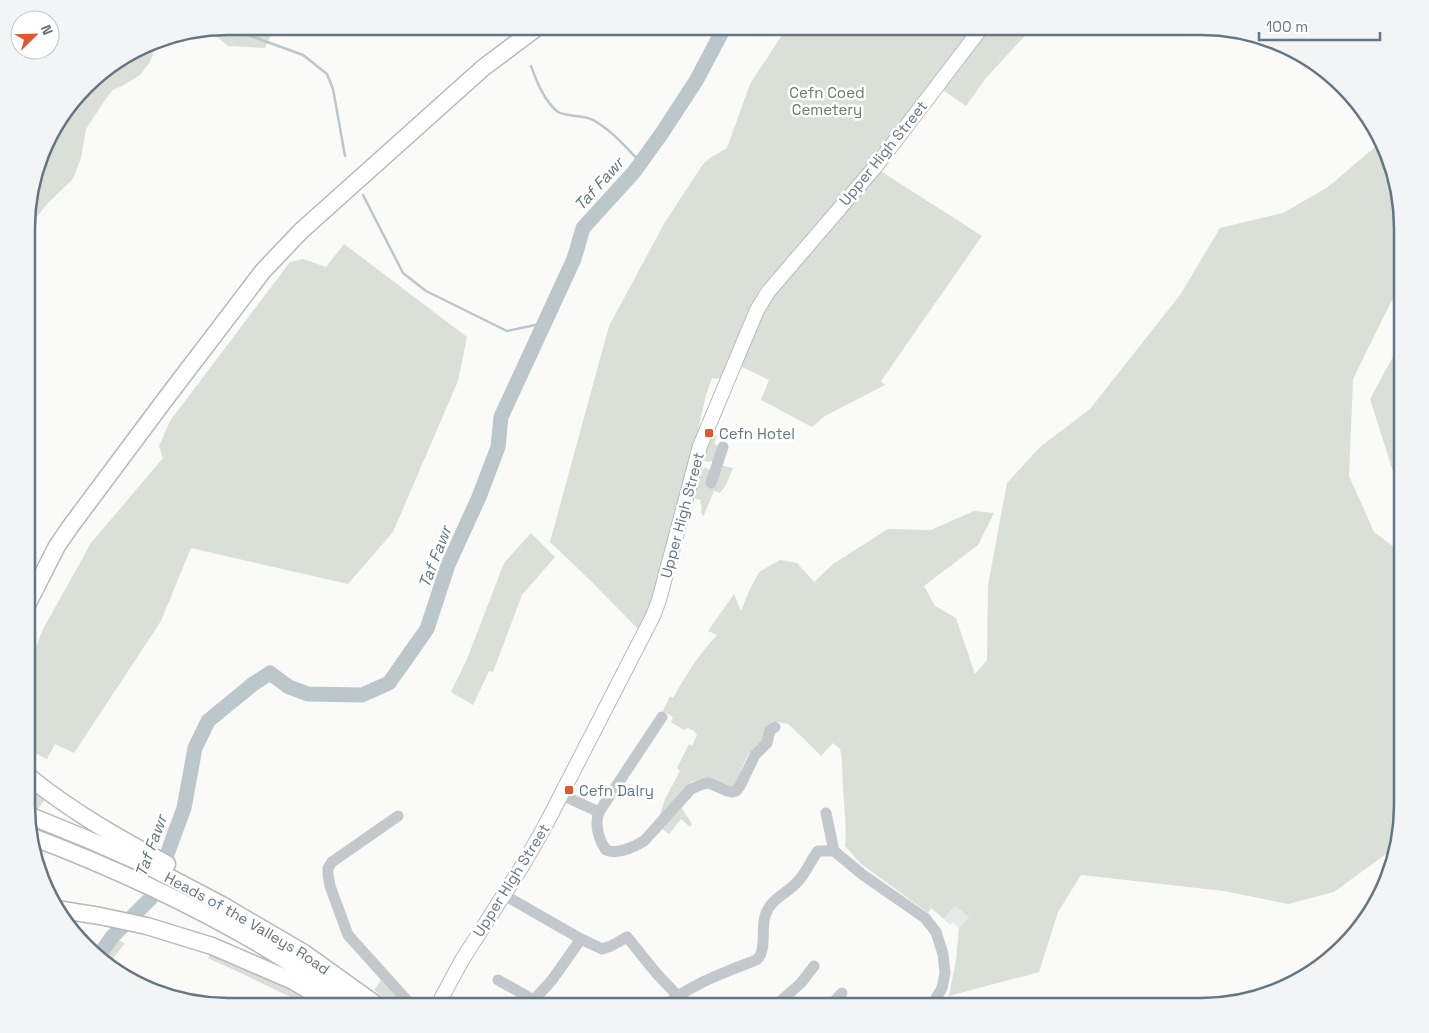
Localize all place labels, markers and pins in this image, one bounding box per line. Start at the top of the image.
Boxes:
place label: Cefn Hotel [719,424,795,443]
marker: Cefn Hotel [703,427,715,439]
place label: Cefn Dalry [579,781,654,800]
marker: Cefn Dalry [563,784,575,796]

